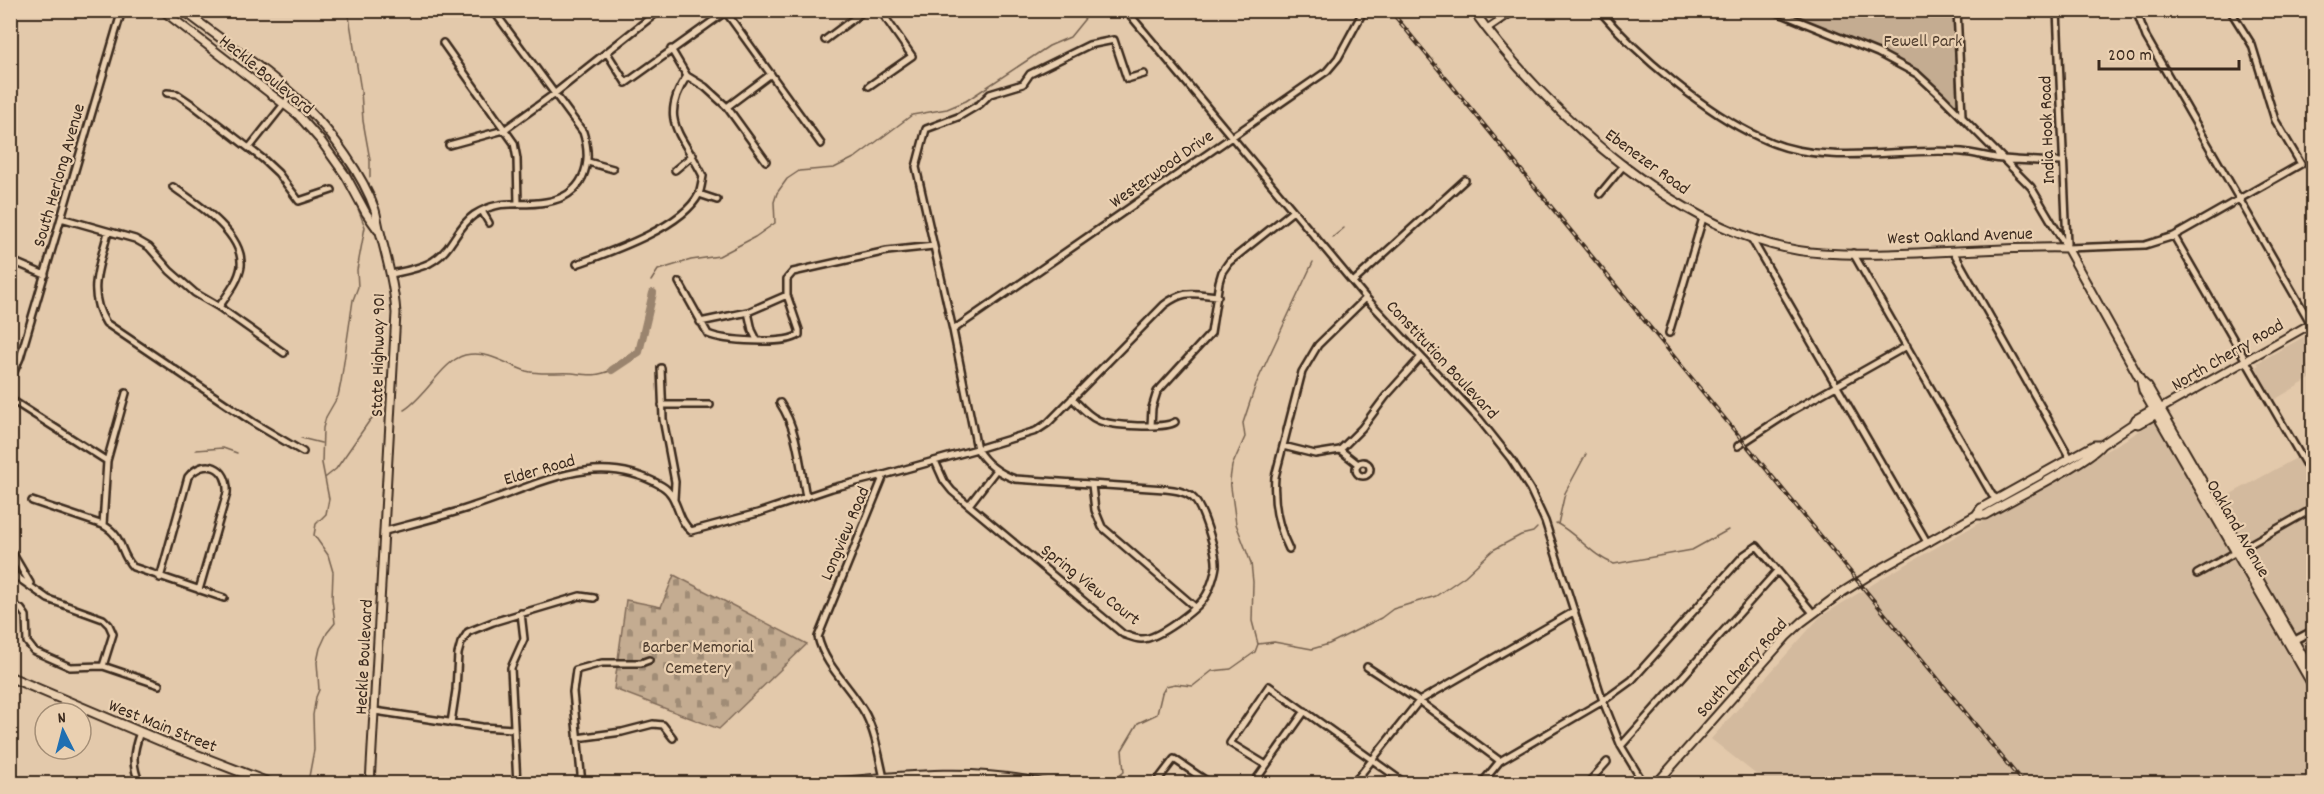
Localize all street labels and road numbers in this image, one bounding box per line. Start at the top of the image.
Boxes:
street label: Heckle Boulevard [213,30,318,122]
street label: India Hook Road [2034,75,2063,185]
street label: South Herlong Avenue [28,101,93,250]
street label: Ebenezer Road [1599,124,1694,202]
street label: Westerwood Drive [1105,125,1220,215]
street label: West Oakland Avenue [1887,222,2033,253]
street label: State Highway 901 [366,293,393,417]
street label: Constitution Boulevard [1379,295,1503,426]
street label: North Cherry Road [2167,314,2289,399]
street label: Elder Road [501,449,578,494]
street label: Oakland Avenue [2199,476,2275,583]
street label: Longview Road [815,483,877,585]
street label: Spring View Court [1034,539,1145,633]
street label: Heckle Boulevard [350,599,381,716]
street label: South Cherry Road [1691,613,1794,724]
street label: West Main Street [104,694,220,761]

